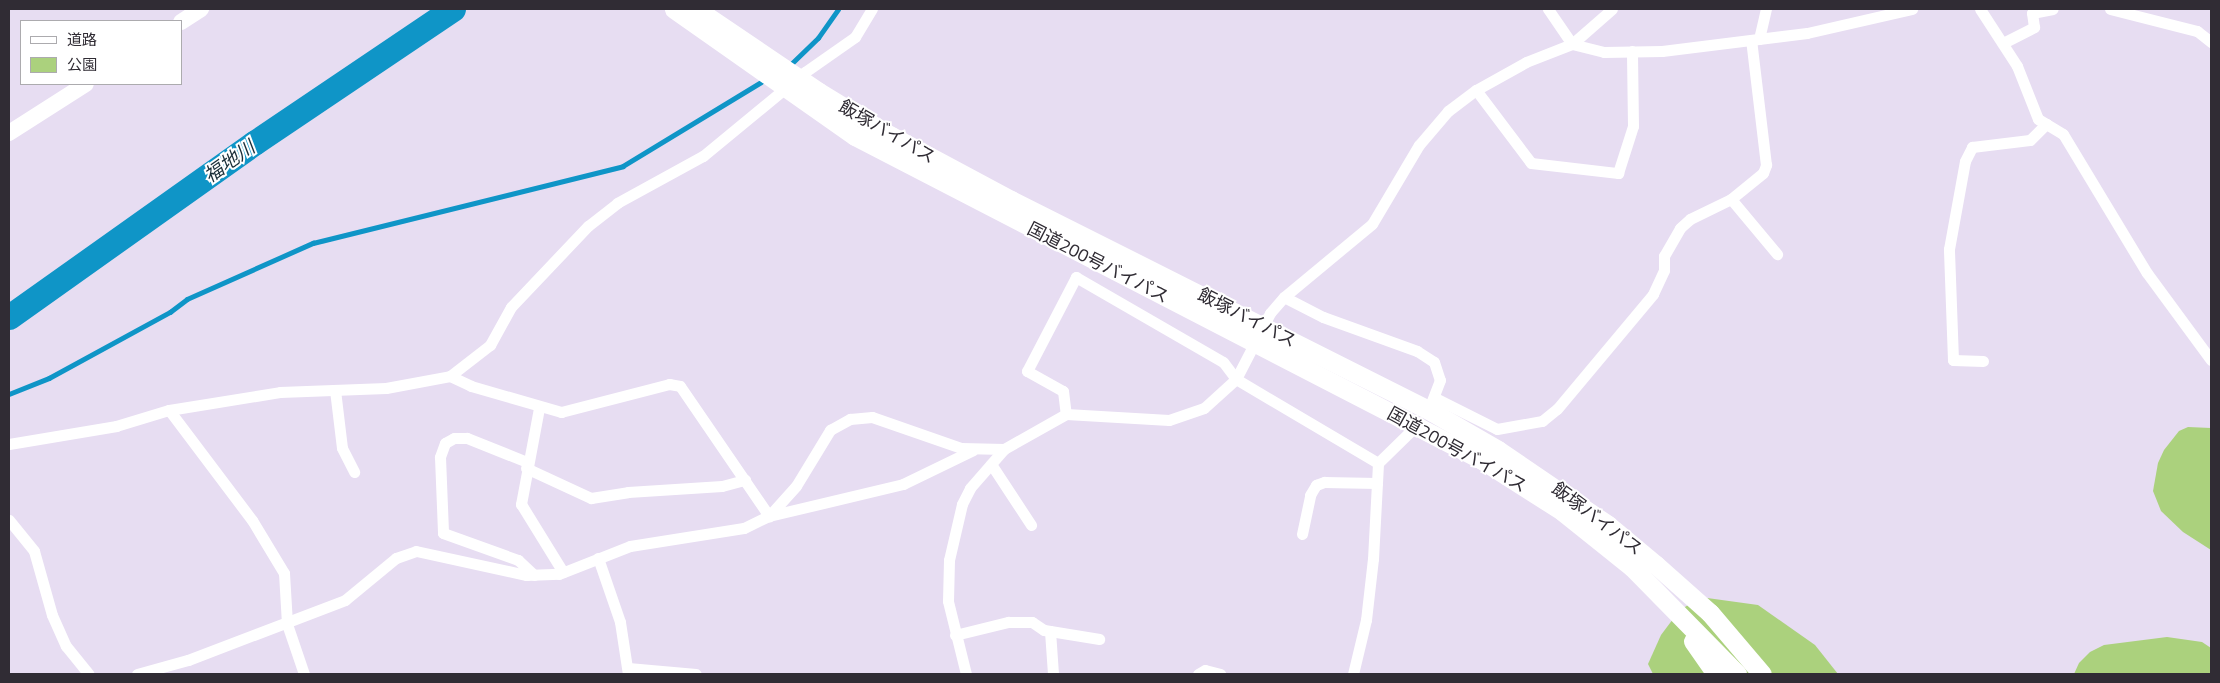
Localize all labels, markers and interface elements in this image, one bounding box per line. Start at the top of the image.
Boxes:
legend [20,20,182,85]
text: 道路 [67,28,97,51]
text: 公園 [67,53,97,76]
street label: 飯塚バイパス [835,96,939,168]
water label: 福地川 [199,135,259,187]
street label: 国道200号バイパス [1023,218,1173,308]
street label: 飯塚バイパス [1194,284,1300,352]
street label: 国道200号バイパス [1383,403,1531,497]
street label: 飯塚バイパス [1547,478,1647,560]

